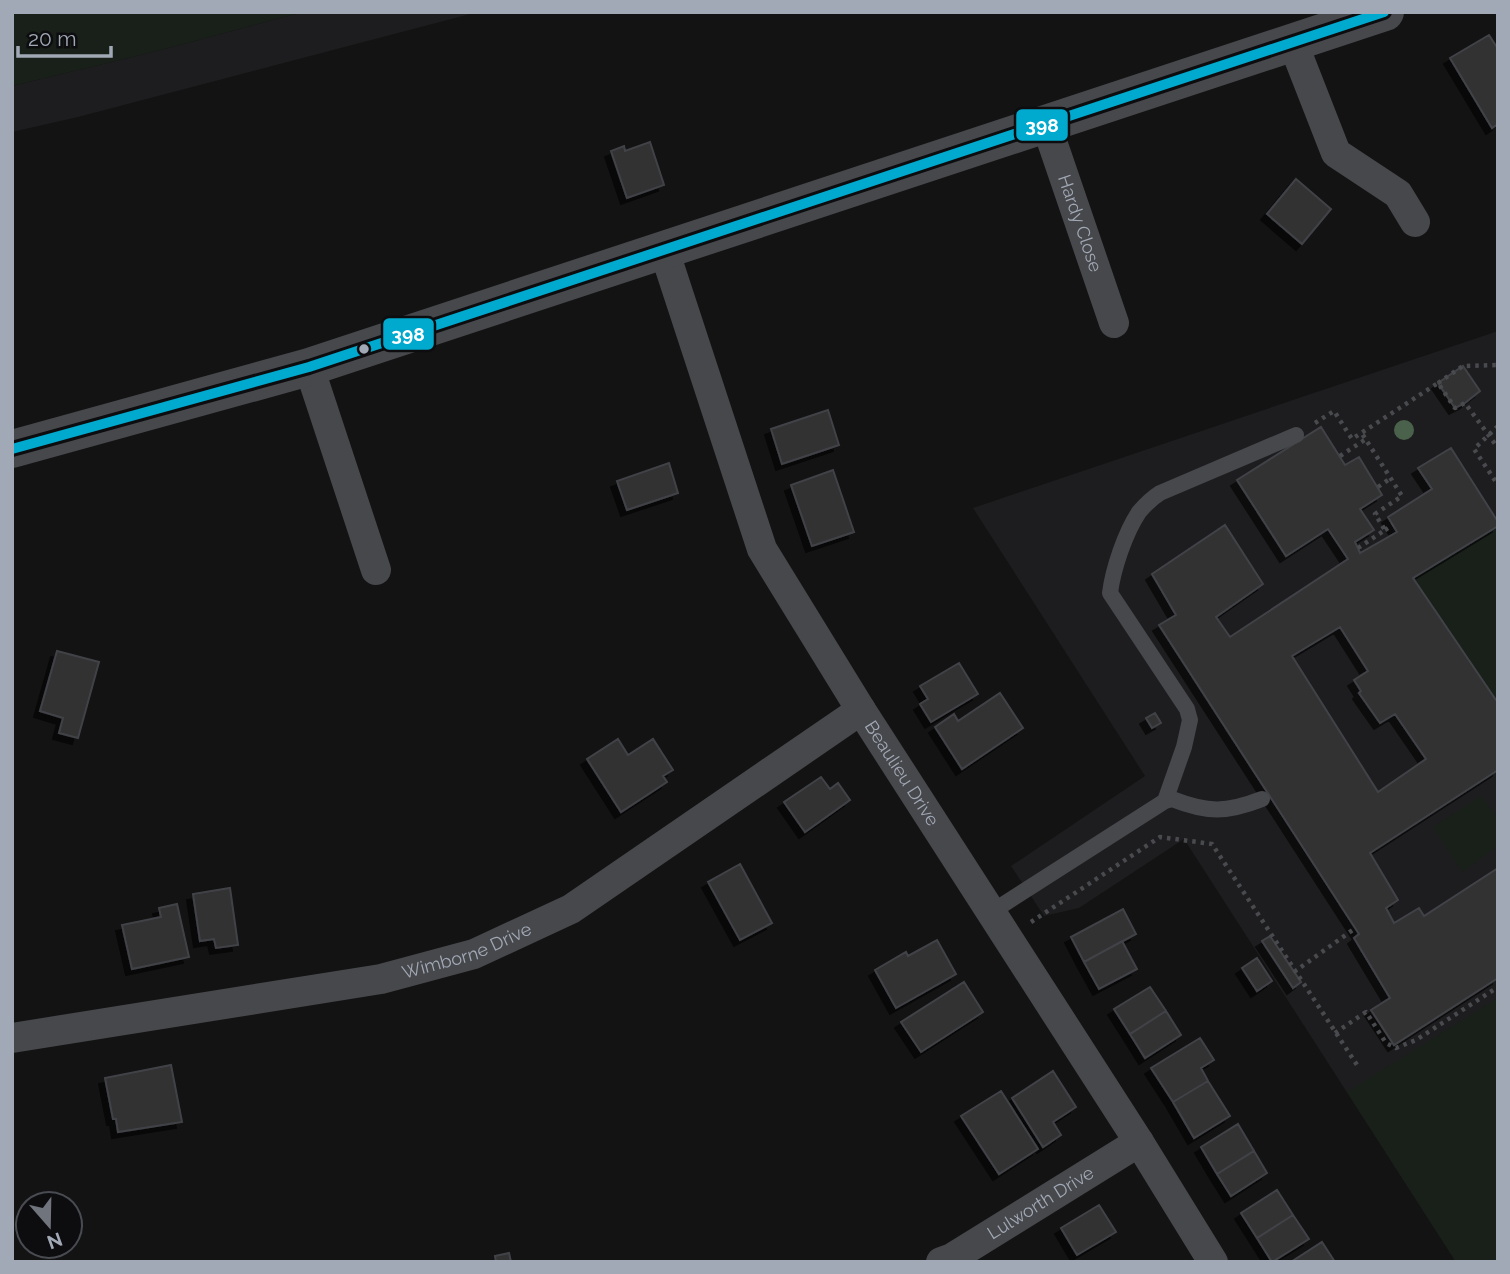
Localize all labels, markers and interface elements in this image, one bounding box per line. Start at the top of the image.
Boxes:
scale bar [18,14,110,58]
text: 20 m [28,26,76,51]
line badge: 398 [1015,108,1069,142]
text: 398 [1025,114,1059,136]
street label: Hardy Close [1054,172,1107,275]
line badge: 398 [382,317,435,351]
text: 398 [391,323,425,345]
unlabelled marker [357,342,371,356]
street label: Beaulieu Drive [861,717,944,830]
street label: Wimborne Drive [400,918,535,983]
street label: Lulworth Drive [983,1161,1098,1243]
north arrow [14,1190,84,1260]
text: N [44,1228,65,1254]

